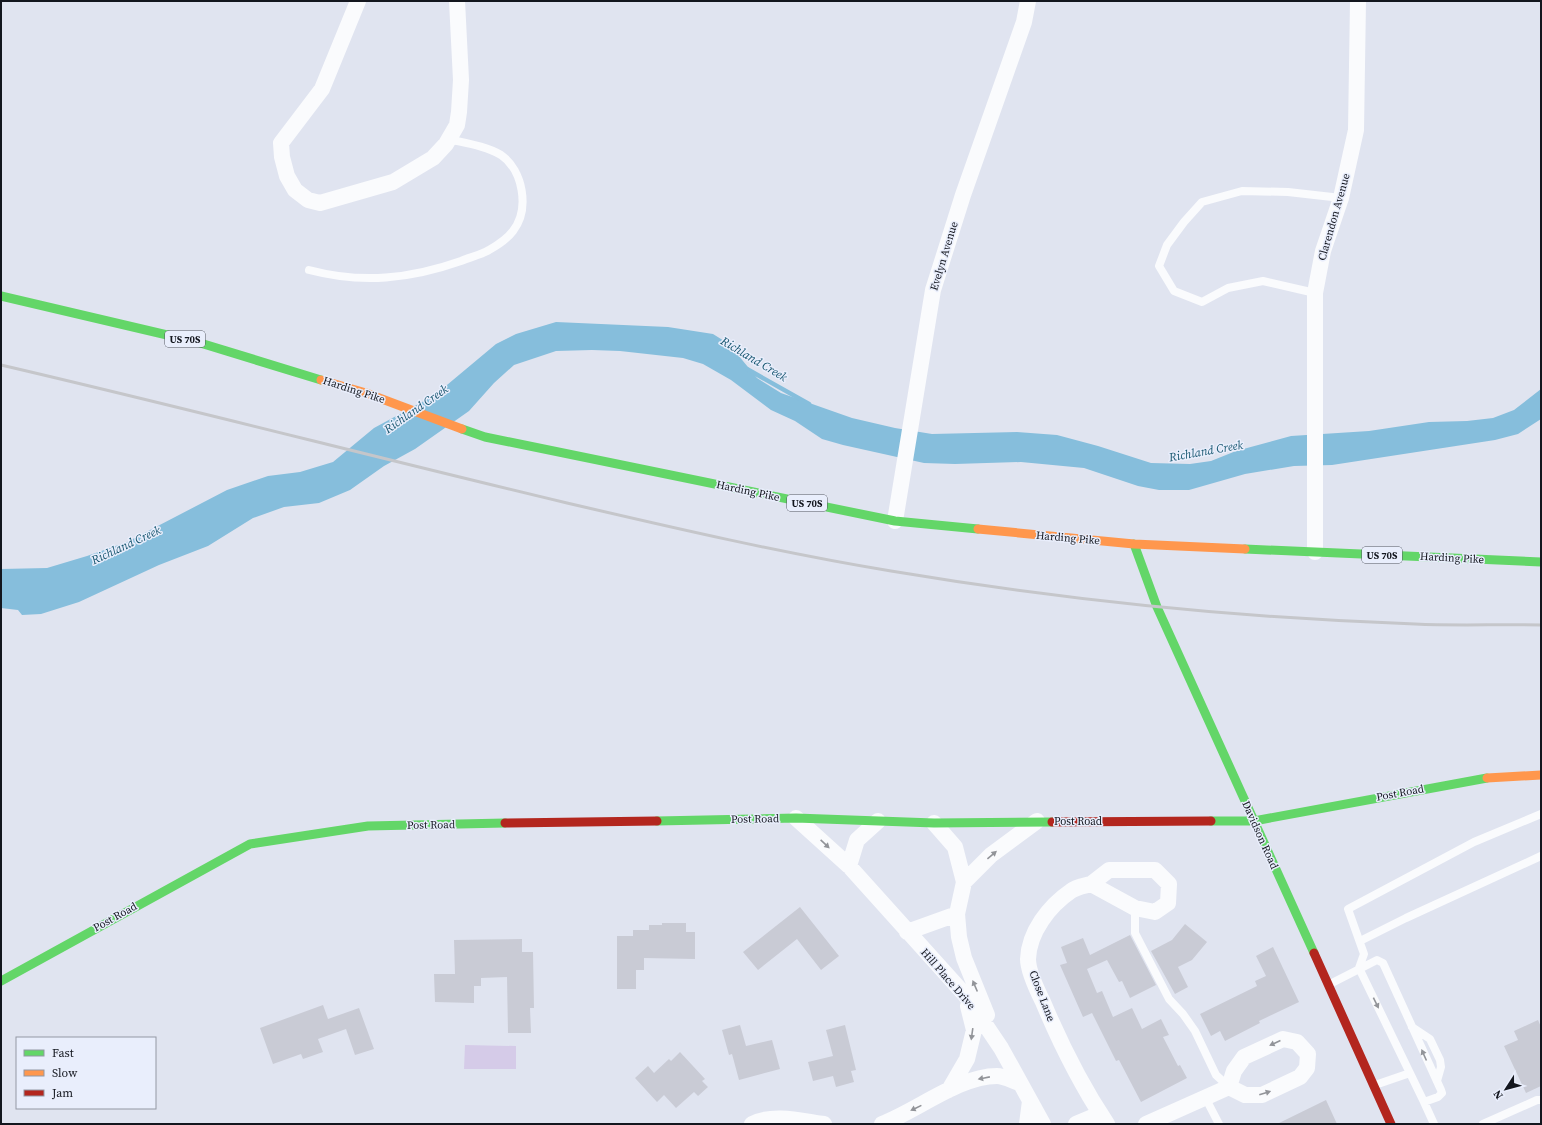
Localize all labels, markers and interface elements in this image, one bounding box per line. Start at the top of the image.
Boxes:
street label: Clarendon Avenue [1314,171,1354,262]
street label: Evelyn Avenue [926,219,962,292]
road number: US 70S [165,331,205,347]
water label: Richland Creek [717,332,790,385]
street label: Harding Pike [321,373,387,407]
water label: Richland Creek [380,381,452,438]
water label: Richland Creek [1167,437,1245,466]
street label: Harding Pike [715,477,781,505]
road number: US 70S [787,495,827,511]
water label: Richland Creek [88,522,164,568]
street label: Harding Pike [1035,528,1101,548]
road number: US 70S [1362,547,1402,563]
street label: Harding Pike [1420,549,1485,567]
street label: Post Road [1375,781,1426,805]
street label: Davidson Road [1238,798,1282,872]
street label: Post Road [731,811,780,827]
street label: Post Road [1054,814,1103,829]
street label: Post Road [407,817,456,833]
one-way arrow [820,840,830,849]
one-way arrow [987,850,998,859]
street label: Post Road [90,898,140,935]
street label: Hill Place Drive [917,945,979,1013]
street label: Close Lane [1025,968,1059,1024]
one-way arrow [972,980,978,992]
one-way arrow [1373,997,1379,1008]
one-way arrow [969,1028,976,1040]
legend [16,1037,156,1109]
one-way arrow [1269,1040,1281,1046]
text: Fast [52,1045,74,1061]
one-way arrow [1421,1049,1427,1061]
text: Slow [52,1065,78,1081]
north arrow [1486,1069,1526,1109]
one-way arrow [978,1075,990,1081]
text: Jam [51,1085,73,1101]
text: N [1490,1087,1507,1102]
one-way arrow [1260,1090,1272,1096]
one-way arrow [910,1105,921,1111]

